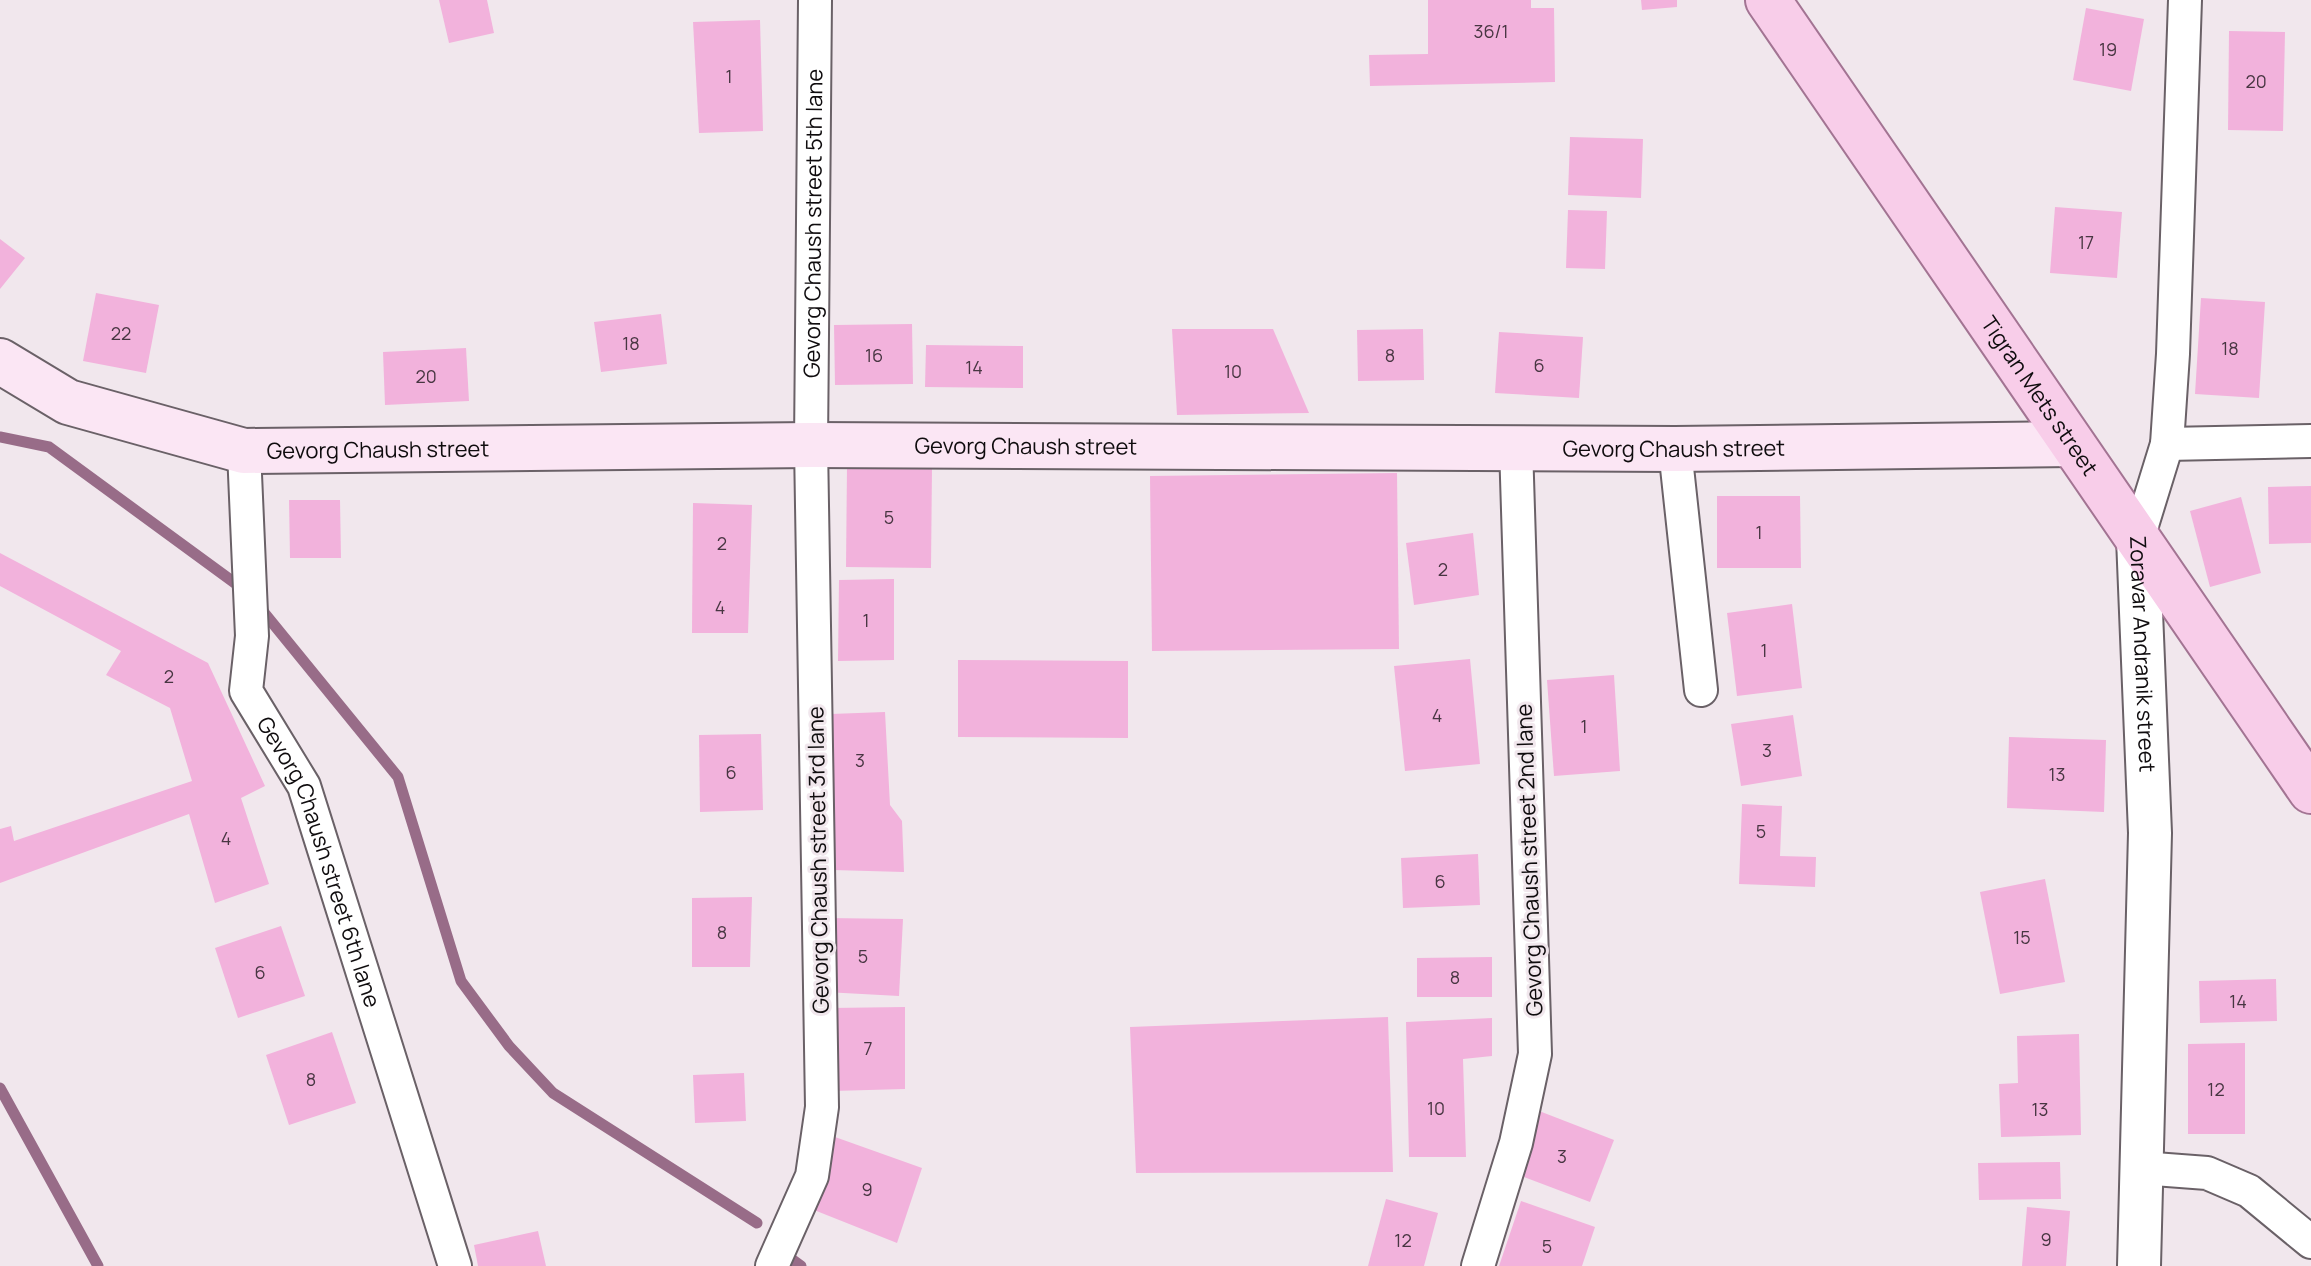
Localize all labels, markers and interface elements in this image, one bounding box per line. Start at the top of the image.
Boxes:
house number: 36/1 [1473,19,1509,43]
house number: 19 [2099,37,2117,61]
house number: 1 [725,64,733,88]
street label: Gevorg Chaush street 5th lane [797,68,829,378]
house number: 20 [2245,69,2267,93]
house number: 17 [2078,230,2094,254]
street label: Tigran Mets street [1974,310,2105,482]
house number: 22 [111,321,131,345]
house number: 18 [622,331,640,355]
house number: 18 [2221,336,2239,360]
house number: 16 [865,343,883,367]
house number: 8 [1385,343,1395,367]
house number: 6 [1533,353,1545,377]
house number: 14 [965,355,983,379]
house number: 10 [1224,359,1242,383]
house number: 20 [415,364,437,388]
street label: Gevorg Chaush street [915,430,1137,462]
street label: Gevorg Chaush street [267,433,489,466]
street label: Gevorg Chaush street [1563,433,1785,464]
house number: 5 [884,505,894,529]
house number: 1 [1755,520,1763,544]
house number: 2 [717,531,727,555]
street label: Zoravar Andranik street [2123,535,2163,773]
house number: 2 [1438,557,1448,581]
house number: 4 [715,595,725,619]
house number: 1 [862,608,870,632]
house number: 1 [1760,638,1768,662]
house number: 2 [164,664,174,688]
house number: 4 [1432,703,1442,727]
street label: Gevorg Chaush street 2nd lane [1509,703,1549,1017]
street label: Gevorg Chaush street 3rd lane [800,706,836,1014]
street label: Gevorg Chaush street 6th lane [249,714,385,1012]
house number: 1 [1580,714,1588,738]
house number: 3 [1762,738,1772,762]
house number: 3 [855,748,865,772]
house number: 6 [725,760,737,784]
house number: 13 [2049,762,2065,786]
house number: 5 [1756,819,1766,843]
house number: 4 [221,826,231,850]
house number: 6 [1434,869,1446,893]
house number: 8 [717,920,727,944]
house number: 15 [2013,925,2031,949]
house number: 5 [858,944,868,968]
house number: 6 [254,961,266,983]
house number: 8 [1450,965,1460,989]
house number: 14 [2229,989,2247,1013]
house number: 7 [863,1036,873,1060]
house number: 8 [306,1067,316,1091]
house number: 12 [2207,1077,2225,1101]
house number: 10 [1427,1096,1445,1120]
house number: 13 [2032,1097,2048,1121]
house number: 3 [1557,1144,1567,1168]
house number: 9 [861,1177,873,1201]
house number: 9 [2040,1227,2052,1251]
house number: 12 [1394,1228,1412,1252]
house number: 5 [1542,1234,1552,1258]

